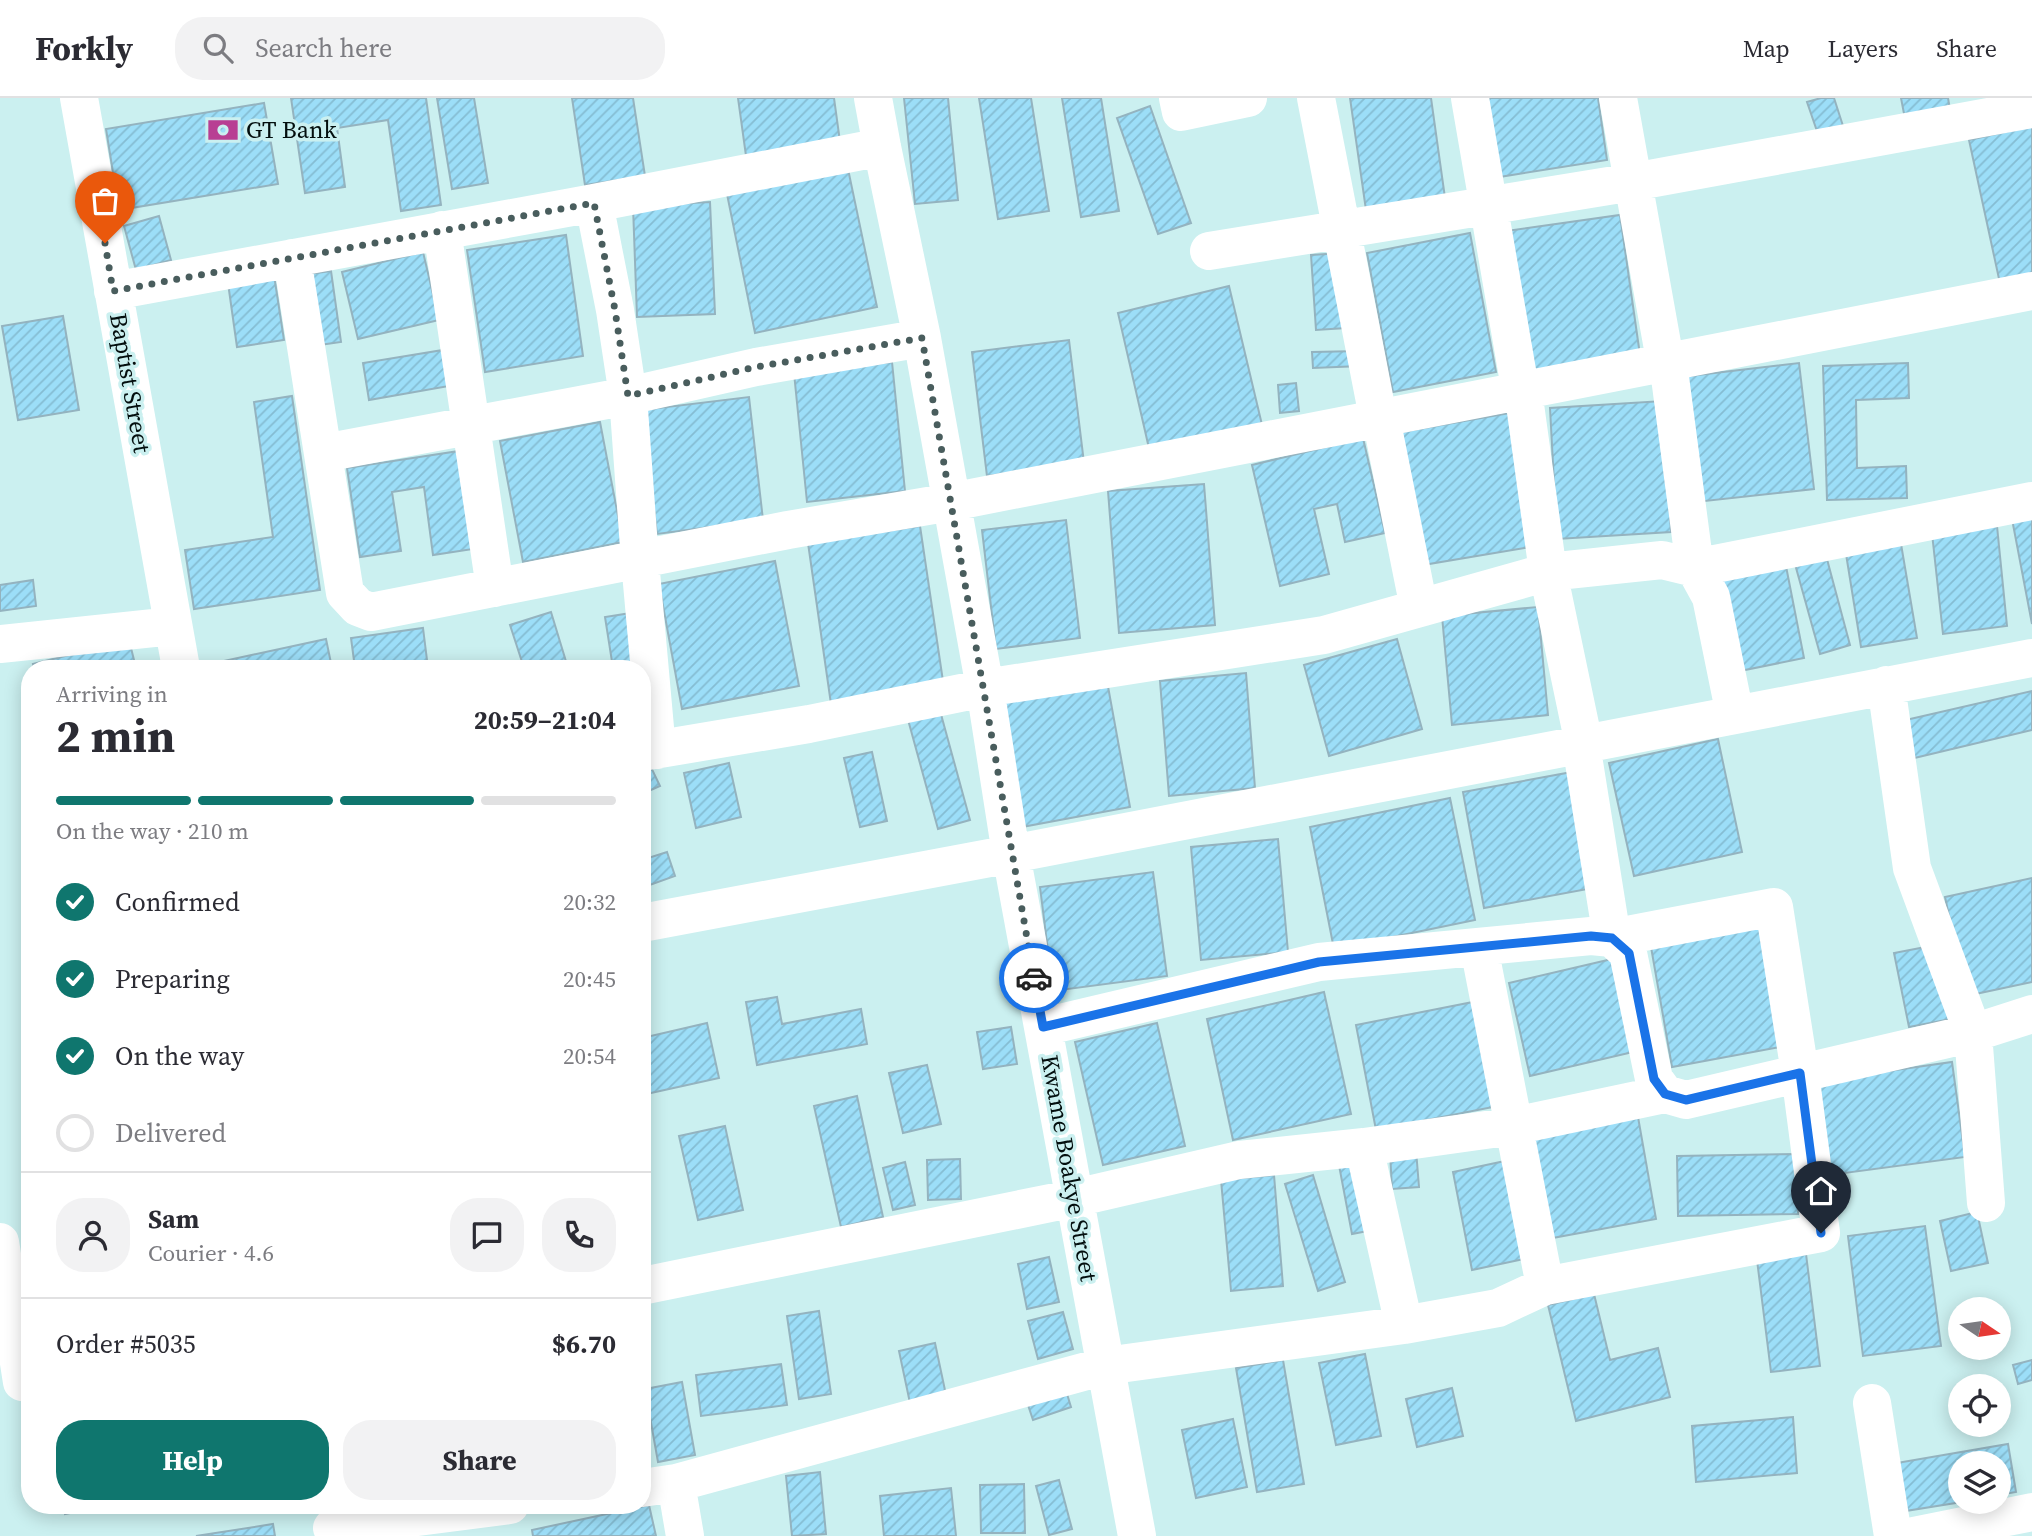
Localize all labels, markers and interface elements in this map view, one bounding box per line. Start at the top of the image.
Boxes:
search box [175,17,665,80]
text: Forkly [35,26,133,71]
icon: search [199,29,237,67]
text: Search here [255,30,392,66]
text: Map [1743,32,1790,65]
text: Layers [1828,32,1898,65]
text: Share [1936,32,1997,65]
bank icon: GT Bank [206,113,240,147]
place label: GT Bank [246,113,337,146]
pin [75,171,135,243]
icon: bag [86,182,124,220]
street label: Baptist Street [102,310,159,456]
text: Arriving in [56,678,168,710]
text: 20:59–21:04 [474,702,616,738]
text: 2 min [56,704,175,767]
text: On the way · 210 m [56,815,249,847]
icon: check [56,883,94,921]
text: Confirmed [115,884,240,920]
text: 20:32 [563,886,616,918]
courier [999,943,1069,1013]
icon: car [1015,959,1053,997]
icon: check [56,960,94,998]
text: Preparing [115,961,230,997]
text: 20:45 [563,963,616,995]
icon: check [56,1037,94,1075]
text: On the way [115,1038,244,1074]
text: 20:54 [563,1040,616,1072]
street label: Kwame Boakye Street [1033,1052,1106,1284]
text: Delivered [115,1115,226,1151]
pin [1791,1161,1851,1233]
icon: home [1802,1172,1840,1210]
button: person [56,1198,130,1272]
button: chat [450,1198,524,1272]
button: phone [542,1198,616,1272]
text: Sam [148,1201,199,1237]
text: Courier · 4.6 [148,1237,274,1269]
north arrow [1948,1297,2011,1360]
map controls [1948,1297,2011,1514]
text: Order #5035 [56,1326,196,1362]
text: $6.70 [552,1326,616,1362]
button: locate [1948,1374,2011,1437]
button: Help [56,1420,329,1500]
button: Share [343,1420,616,1500]
button: layers [1948,1451,2011,1514]

